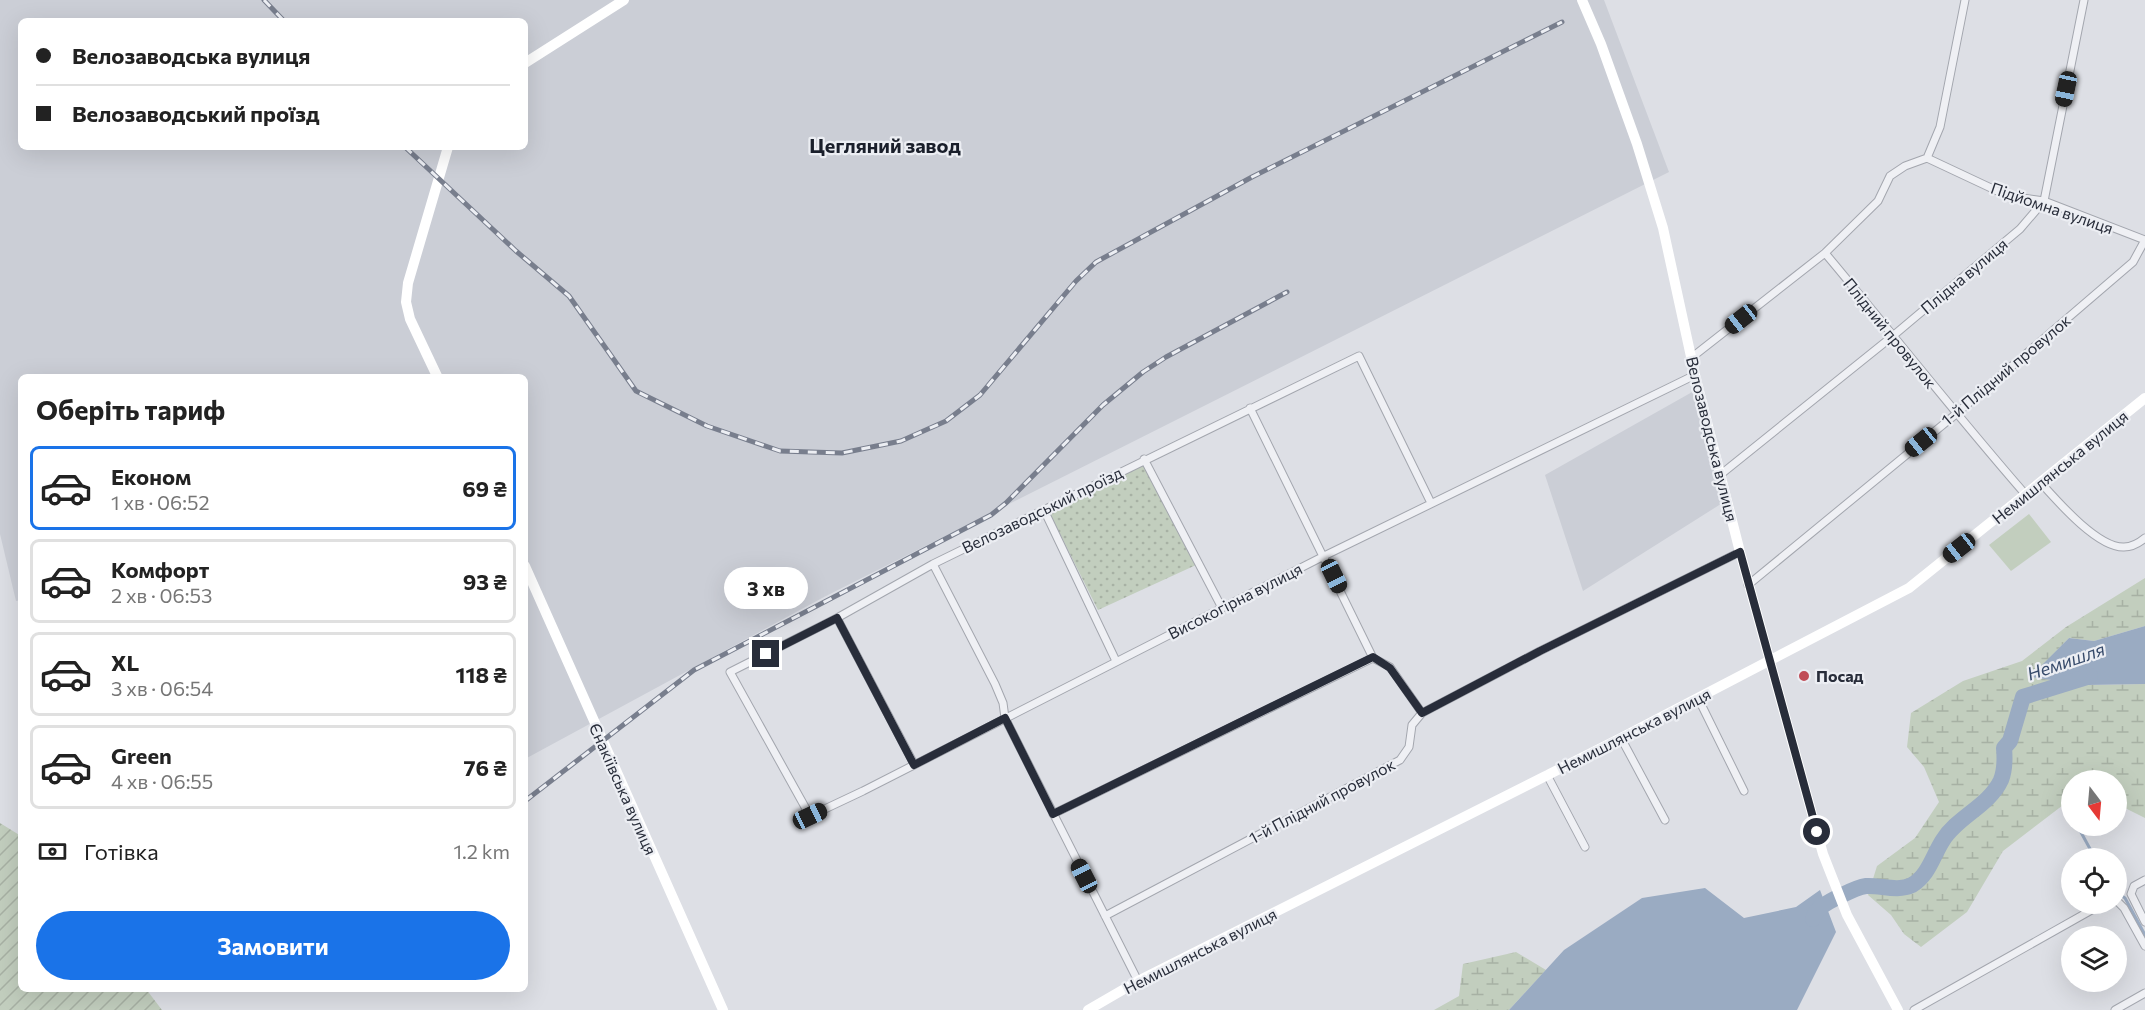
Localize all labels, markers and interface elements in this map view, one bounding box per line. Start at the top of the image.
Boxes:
text: Велозаводська вулиця [72,42,310,69]
car [2053,70,2079,108]
text: Велозаводський проїзд [72,100,319,127]
district label: Цегляний завод [809,133,961,157]
street label: Підйомна вулиця [1988,178,2116,237]
street label: Плідна вулиця [1916,234,2011,317]
street label: Плідний провулок [1840,274,1941,392]
car [1721,301,1761,337]
street label: 1-й Плідний провулок [1937,310,2074,429]
street label: Велозаводська вулиця [1683,354,1742,523]
text: Оберіть тариф [36,393,225,426]
street label: Немишлянська вулиця [1988,406,2131,527]
car [1901,424,1941,460]
icon: car [39,461,93,515]
street label: Велозаводський проїзд [958,462,1126,557]
text: Економ [111,463,191,490]
text: 69 ₴ [462,475,507,502]
text: 1 хв · 06:52 [111,490,210,514]
car [1939,530,1979,566]
icon: car [39,554,93,608]
text: Комфорт [111,556,209,583]
car [1318,556,1350,596]
street label: Високогірна вулиця [1165,558,1305,643]
callout: 3 хв [724,567,808,609]
text: 93 ₴ [463,568,507,595]
text: 3 хв [747,576,785,600]
text: 2 хв · 06:53 [111,583,212,607]
water label: Немишля [2024,637,2108,685]
route end [752,640,779,667]
icon: car [39,647,93,701]
text: XL [111,649,139,676]
text: 118 ₴ [455,661,507,688]
place label: Посад [1816,666,1864,685]
marker: Посад [1797,669,1811,683]
text: 3 хв · 06:54 [111,676,213,700]
street label: Немишлянська вулиця [1554,684,1714,777]
street label: Єнакіївська вулиця [586,720,661,858]
icon: car [39,740,93,794]
text: Green [111,742,172,769]
text: 76 ₴ [463,754,507,781]
street label: 1-й Плідний провулок [1246,754,1398,847]
text: 4 хв · 06:55 [111,769,213,793]
north arrow [2061,770,2127,836]
map controls [2061,770,2127,992]
car [790,800,830,832]
route start [1803,818,1830,845]
icon: cash [36,835,69,868]
text: Готівка [84,838,159,865]
text: 1.2 km [454,839,510,863]
button: locate [2061,848,2127,914]
car [1068,856,1100,896]
street label: Немишлянська вулиця [1120,904,1280,997]
button: Замовити [36,911,510,980]
button: layers [2061,926,2127,992]

